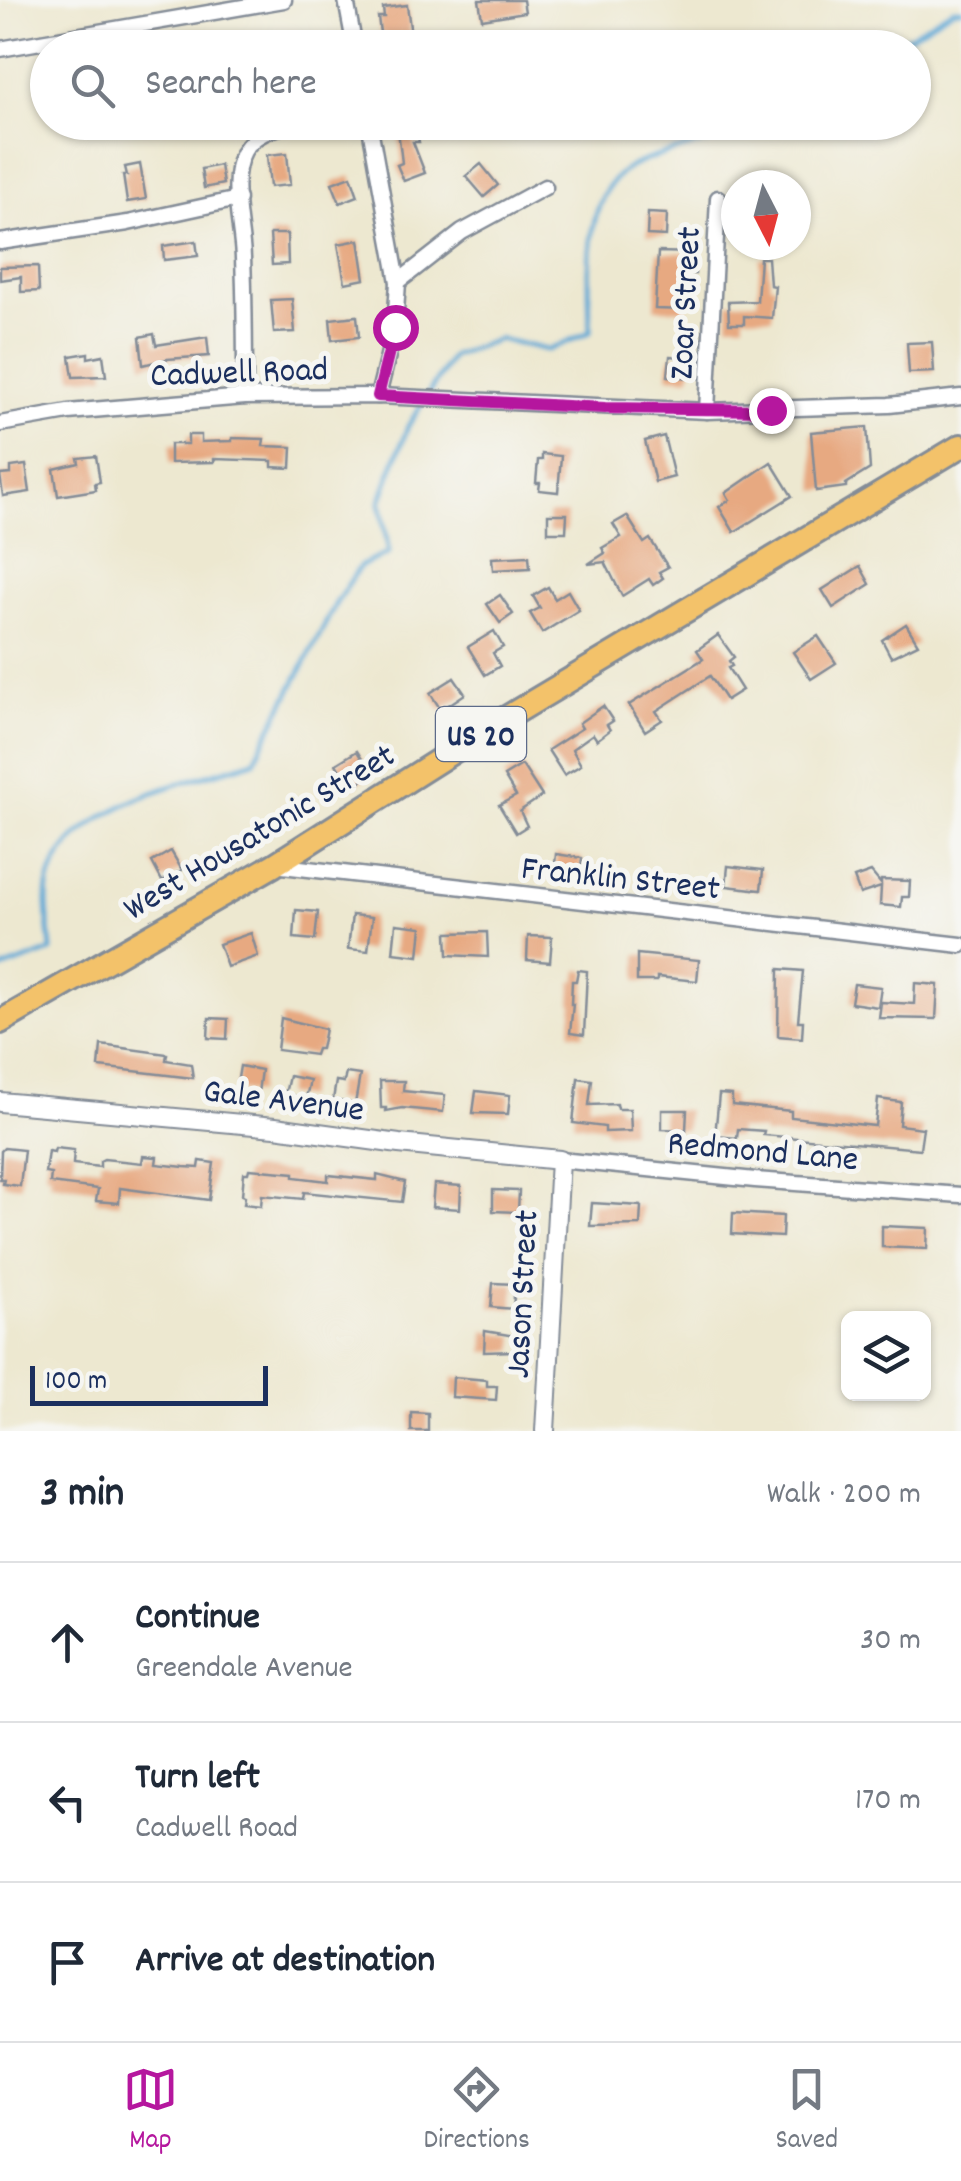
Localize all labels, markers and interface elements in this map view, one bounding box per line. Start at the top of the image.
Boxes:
search box [30,30,931,140]
icon: search [65,58,120,113]
text: Search here [145,58,317,113]
north arrow [721,170,811,260]
street label: Zoar Street [659,225,717,381]
route start [373,305,419,351]
street label: Cadwell Road [149,347,329,403]
route end [749,388,795,434]
road number: US 20 [436,707,526,761]
street label: West Housatonic Street [115,733,406,935]
street label: Franklin Street [519,846,722,916]
street label: Gale Avenue [200,1068,367,1138]
street label: Redmond Lane [665,1121,860,1187]
street label: Jason Street [496,1209,554,1380]
map controls [841,1311,931,1401]
button: layers [841,1311,931,1401]
scale bar [30,1361,268,1406]
text: 100 m [45,1363,107,1403]
text: 3 min [40,1466,124,1526]
text: Walk · 200 m [767,1473,921,1519]
text: Continue [135,1592,260,1647]
icon: ahead [40,1615,95,1670]
text: 30 m [860,1619,921,1665]
text: Greendale Avenue [135,1647,353,1693]
text: Turn left [135,1752,260,1807]
icon: left [40,1775,95,1830]
text: 170 m [855,1779,921,1825]
text: Cadwell Road [135,1807,298,1853]
icon: arrive [40,1935,95,1990]
text: Arrive at destination [135,1935,435,1990]
tab: Map [123,2062,178,2162]
tab: Directions [424,2062,530,2162]
tab: Saved [776,2062,838,2162]

